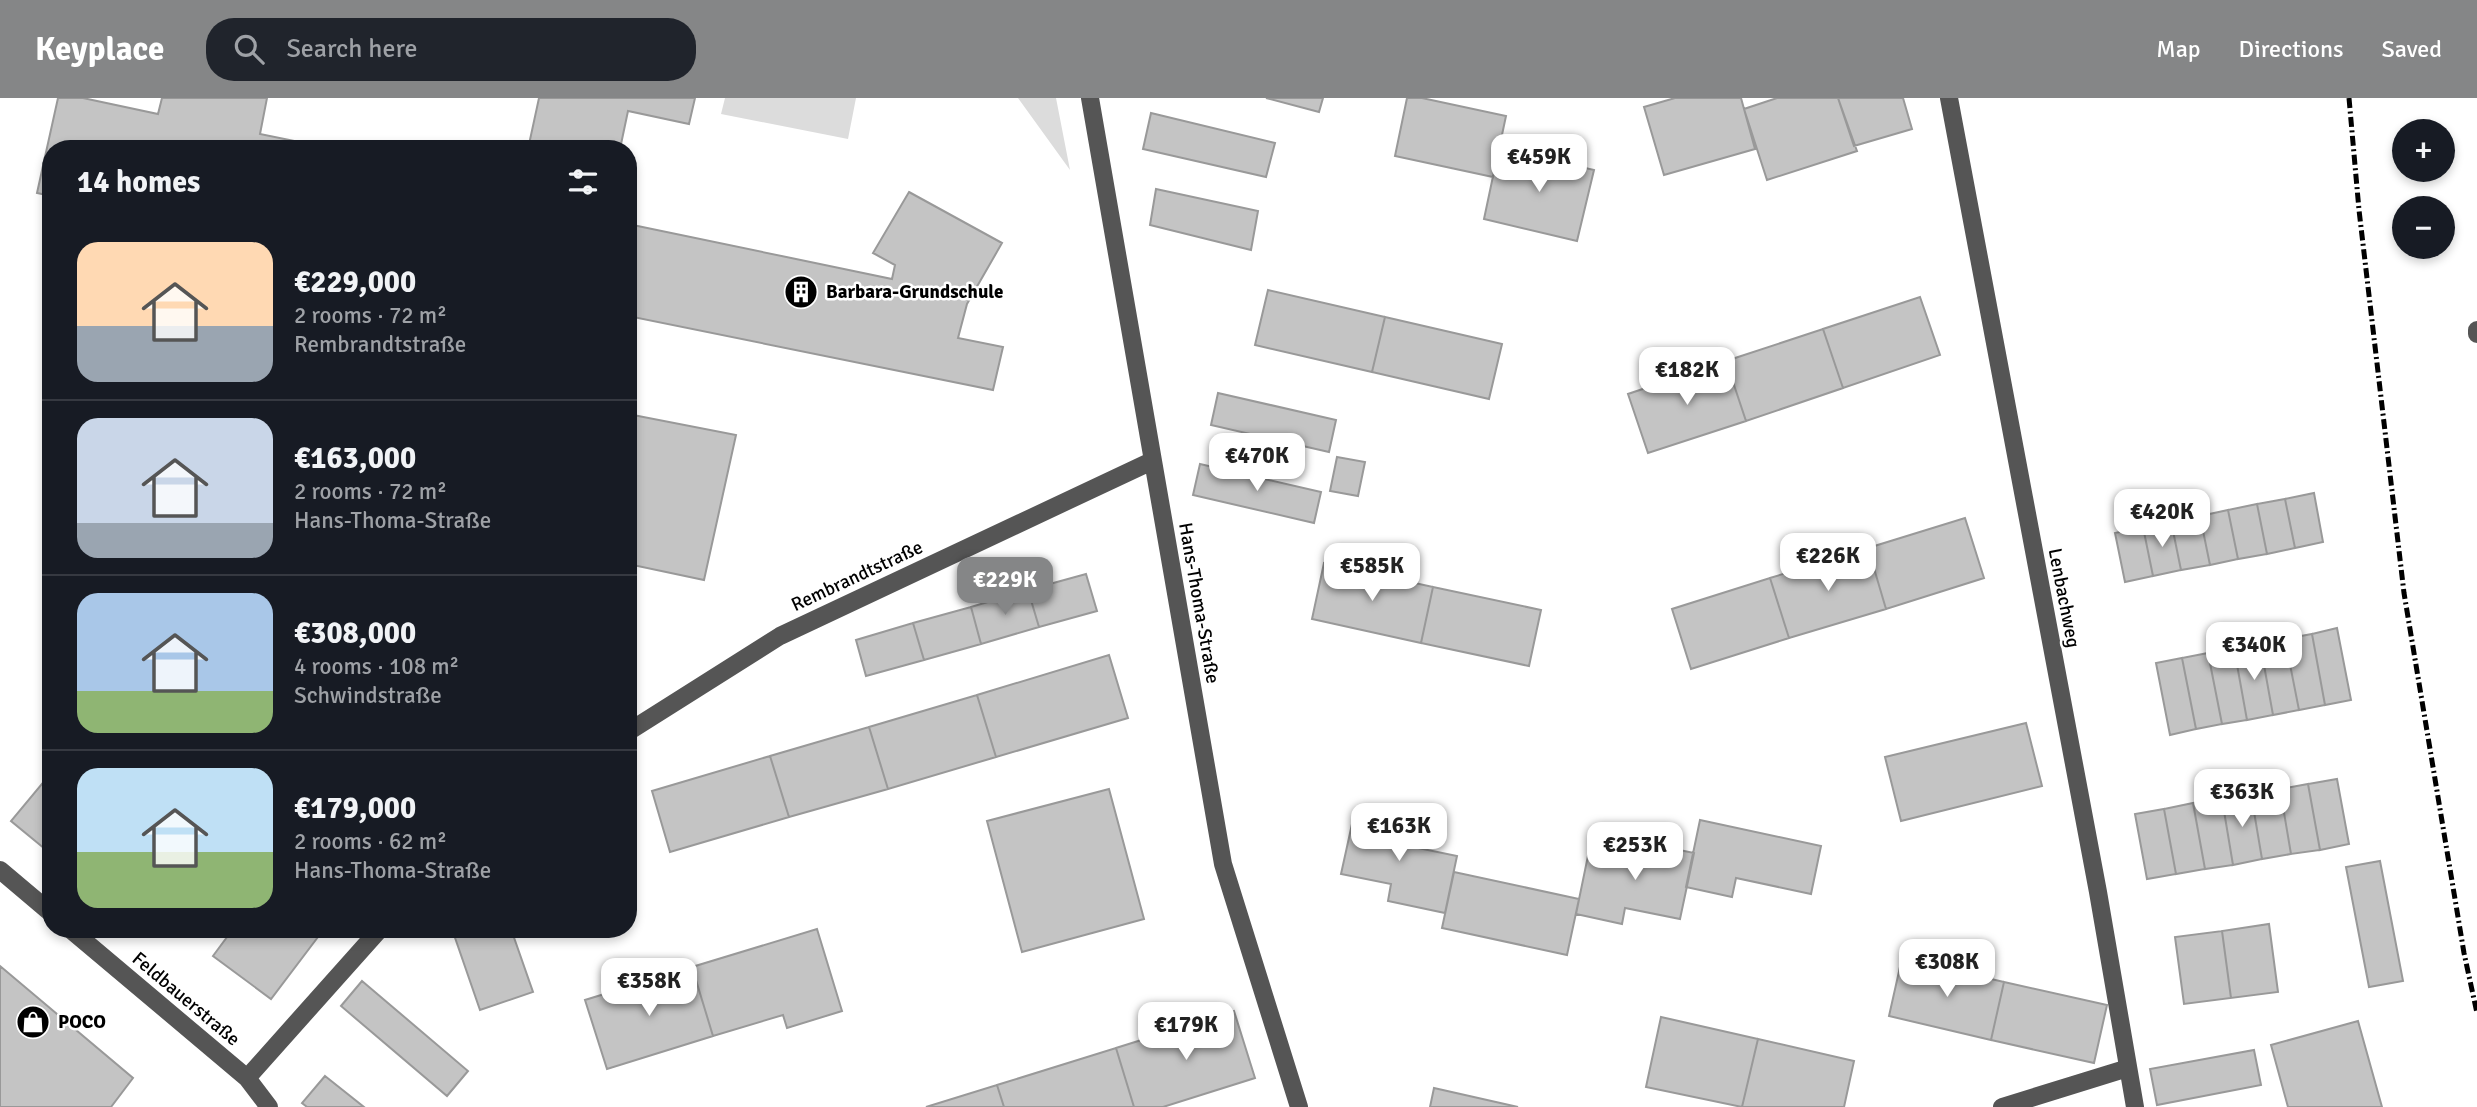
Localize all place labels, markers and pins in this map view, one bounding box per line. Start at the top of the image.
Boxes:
pin: €459K [1490,134,1588,194]
building icon: Barbara-Grundschule [782,273,820,311]
place label: Barbara-Grundschule [826,280,1004,304]
pin: €182K [1638,348,1736,407]
pin: €470K [1208,434,1306,493]
pin: €420K [2113,490,2211,549]
pin: €226K [1779,533,1877,593]
pin: €585K [1323,544,1421,603]
pin: €229K [956,558,1054,617]
pin: €340K [2205,622,2303,682]
pin: €363K [2193,770,2291,829]
pin: €163K [1350,804,1448,863]
pin: €253K [1586,822,1684,882]
pin: €308K [1898,940,1996,999]
pin: €358K [600,958,698,1018]
pin: €179K [1137,1002,1235,1062]
shop icon: POCO [14,1003,52,1041]
place label: POCO [58,1010,106,1034]

